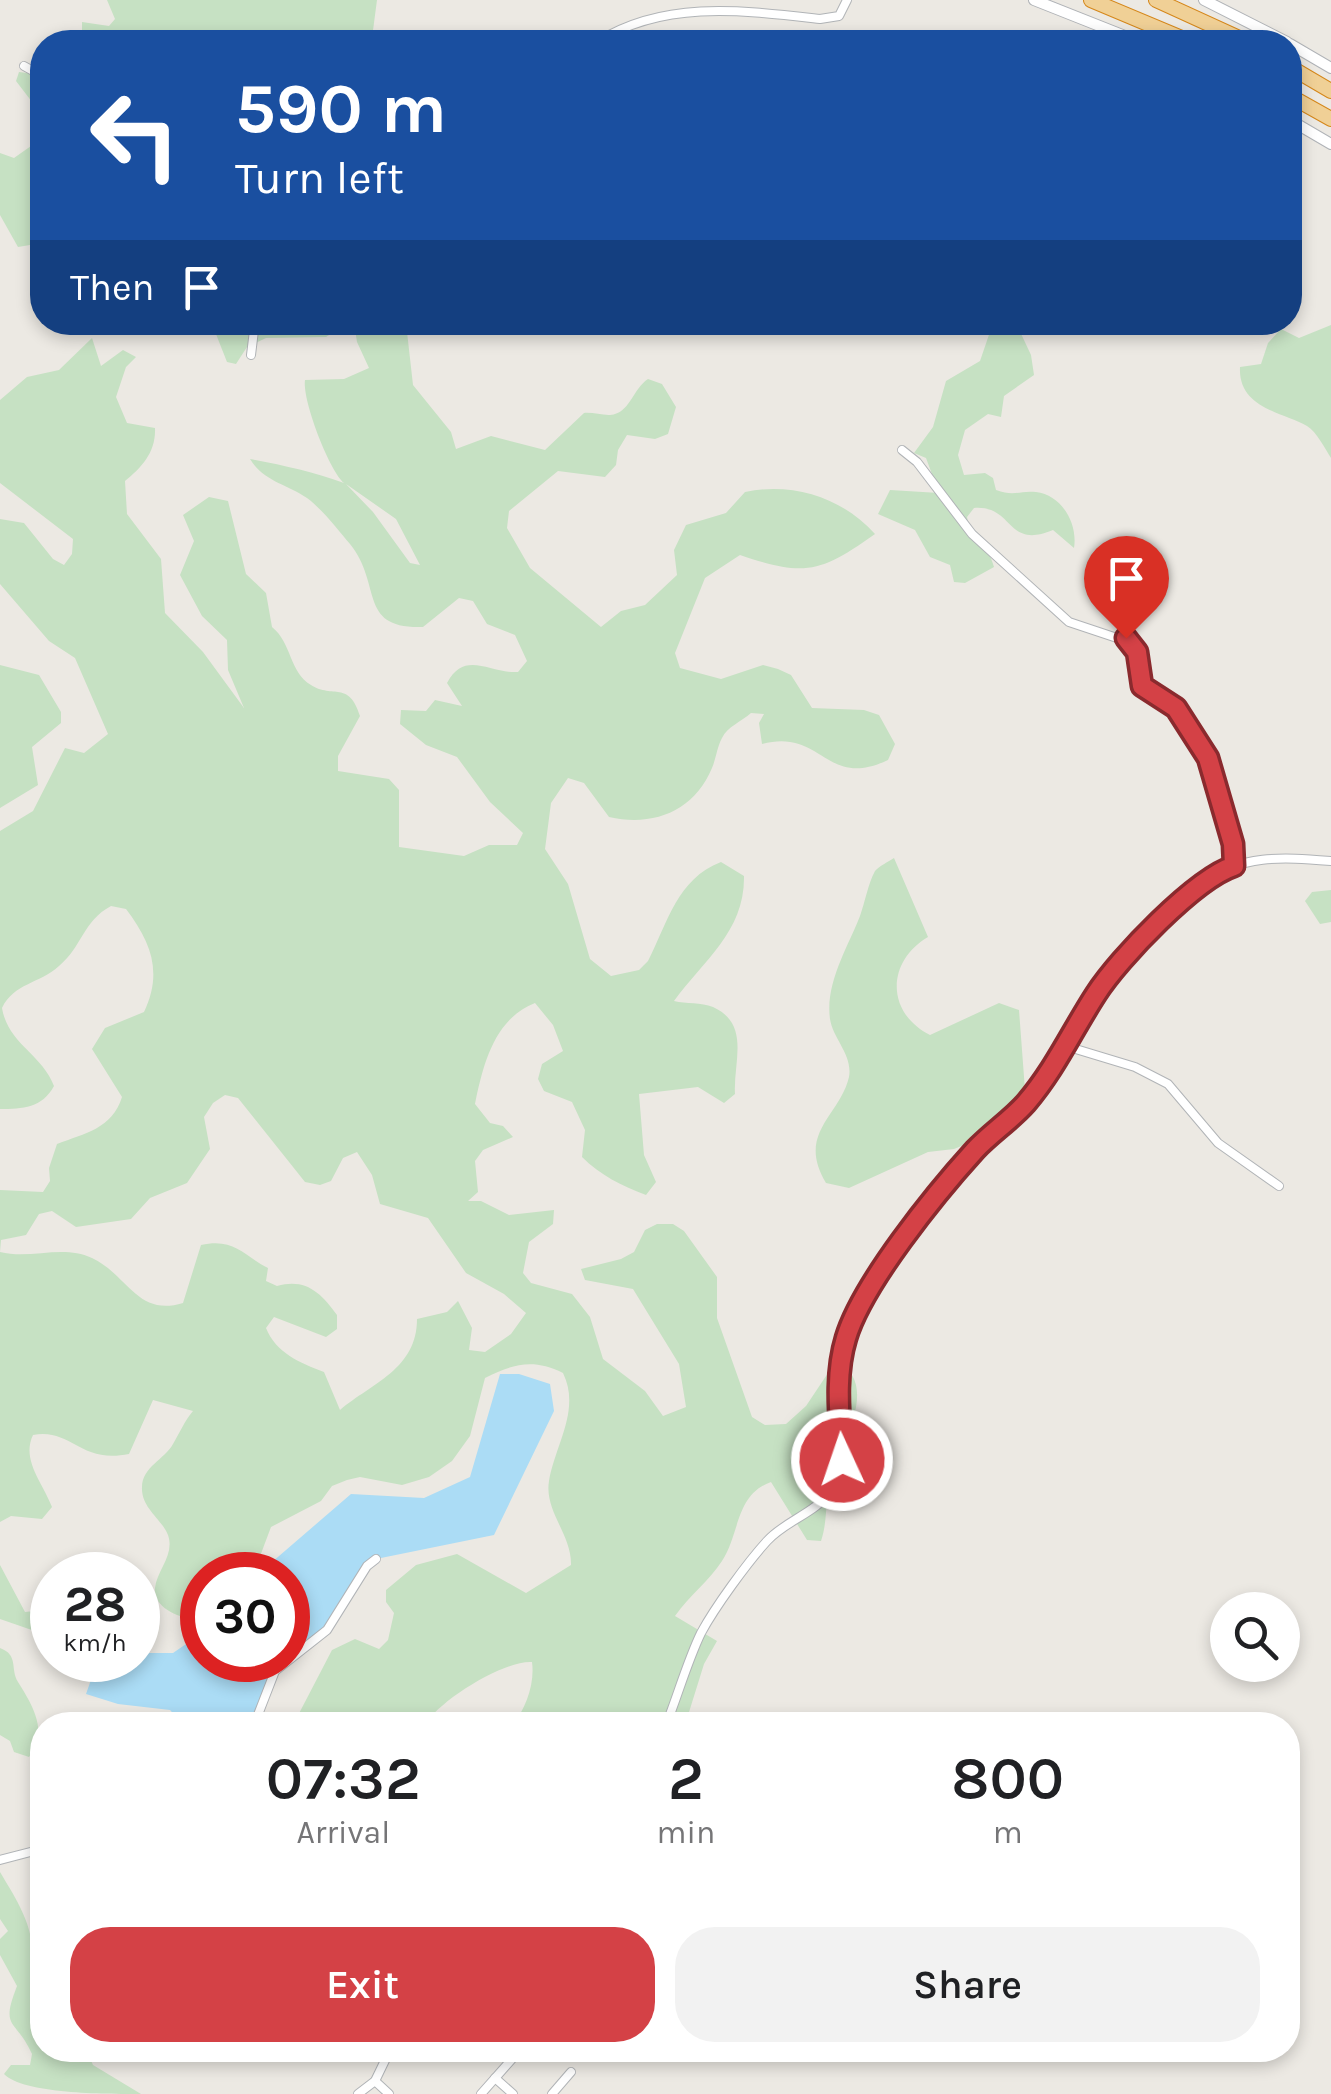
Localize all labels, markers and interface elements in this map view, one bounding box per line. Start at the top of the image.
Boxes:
text: 590 m [235,68,447,150]
icon: left [70,70,200,200]
text: Turn left [235,152,404,204]
icon: arrive [174,260,229,315]
text: Then [70,265,154,310]
pin [1084,536,1169,639]
icon: arrive [1099,551,1154,606]
position arrow [790,1408,894,1512]
speed limit sign: 30 [180,1552,310,1682]
text: 28 [64,1575,126,1634]
map controls [1210,1592,1300,1682]
button: search [1210,1592,1300,1682]
text: km/h [63,1628,127,1657]
text: 07:32 [266,1744,421,1814]
text: 2 [668,1744,704,1814]
text: 800 [951,1744,1064,1814]
text: Arrival [296,1814,390,1851]
text: min [657,1814,715,1851]
text: m [993,1814,1023,1851]
button: Exit [70,1927,655,2042]
button: Share [675,1927,1260,2042]

